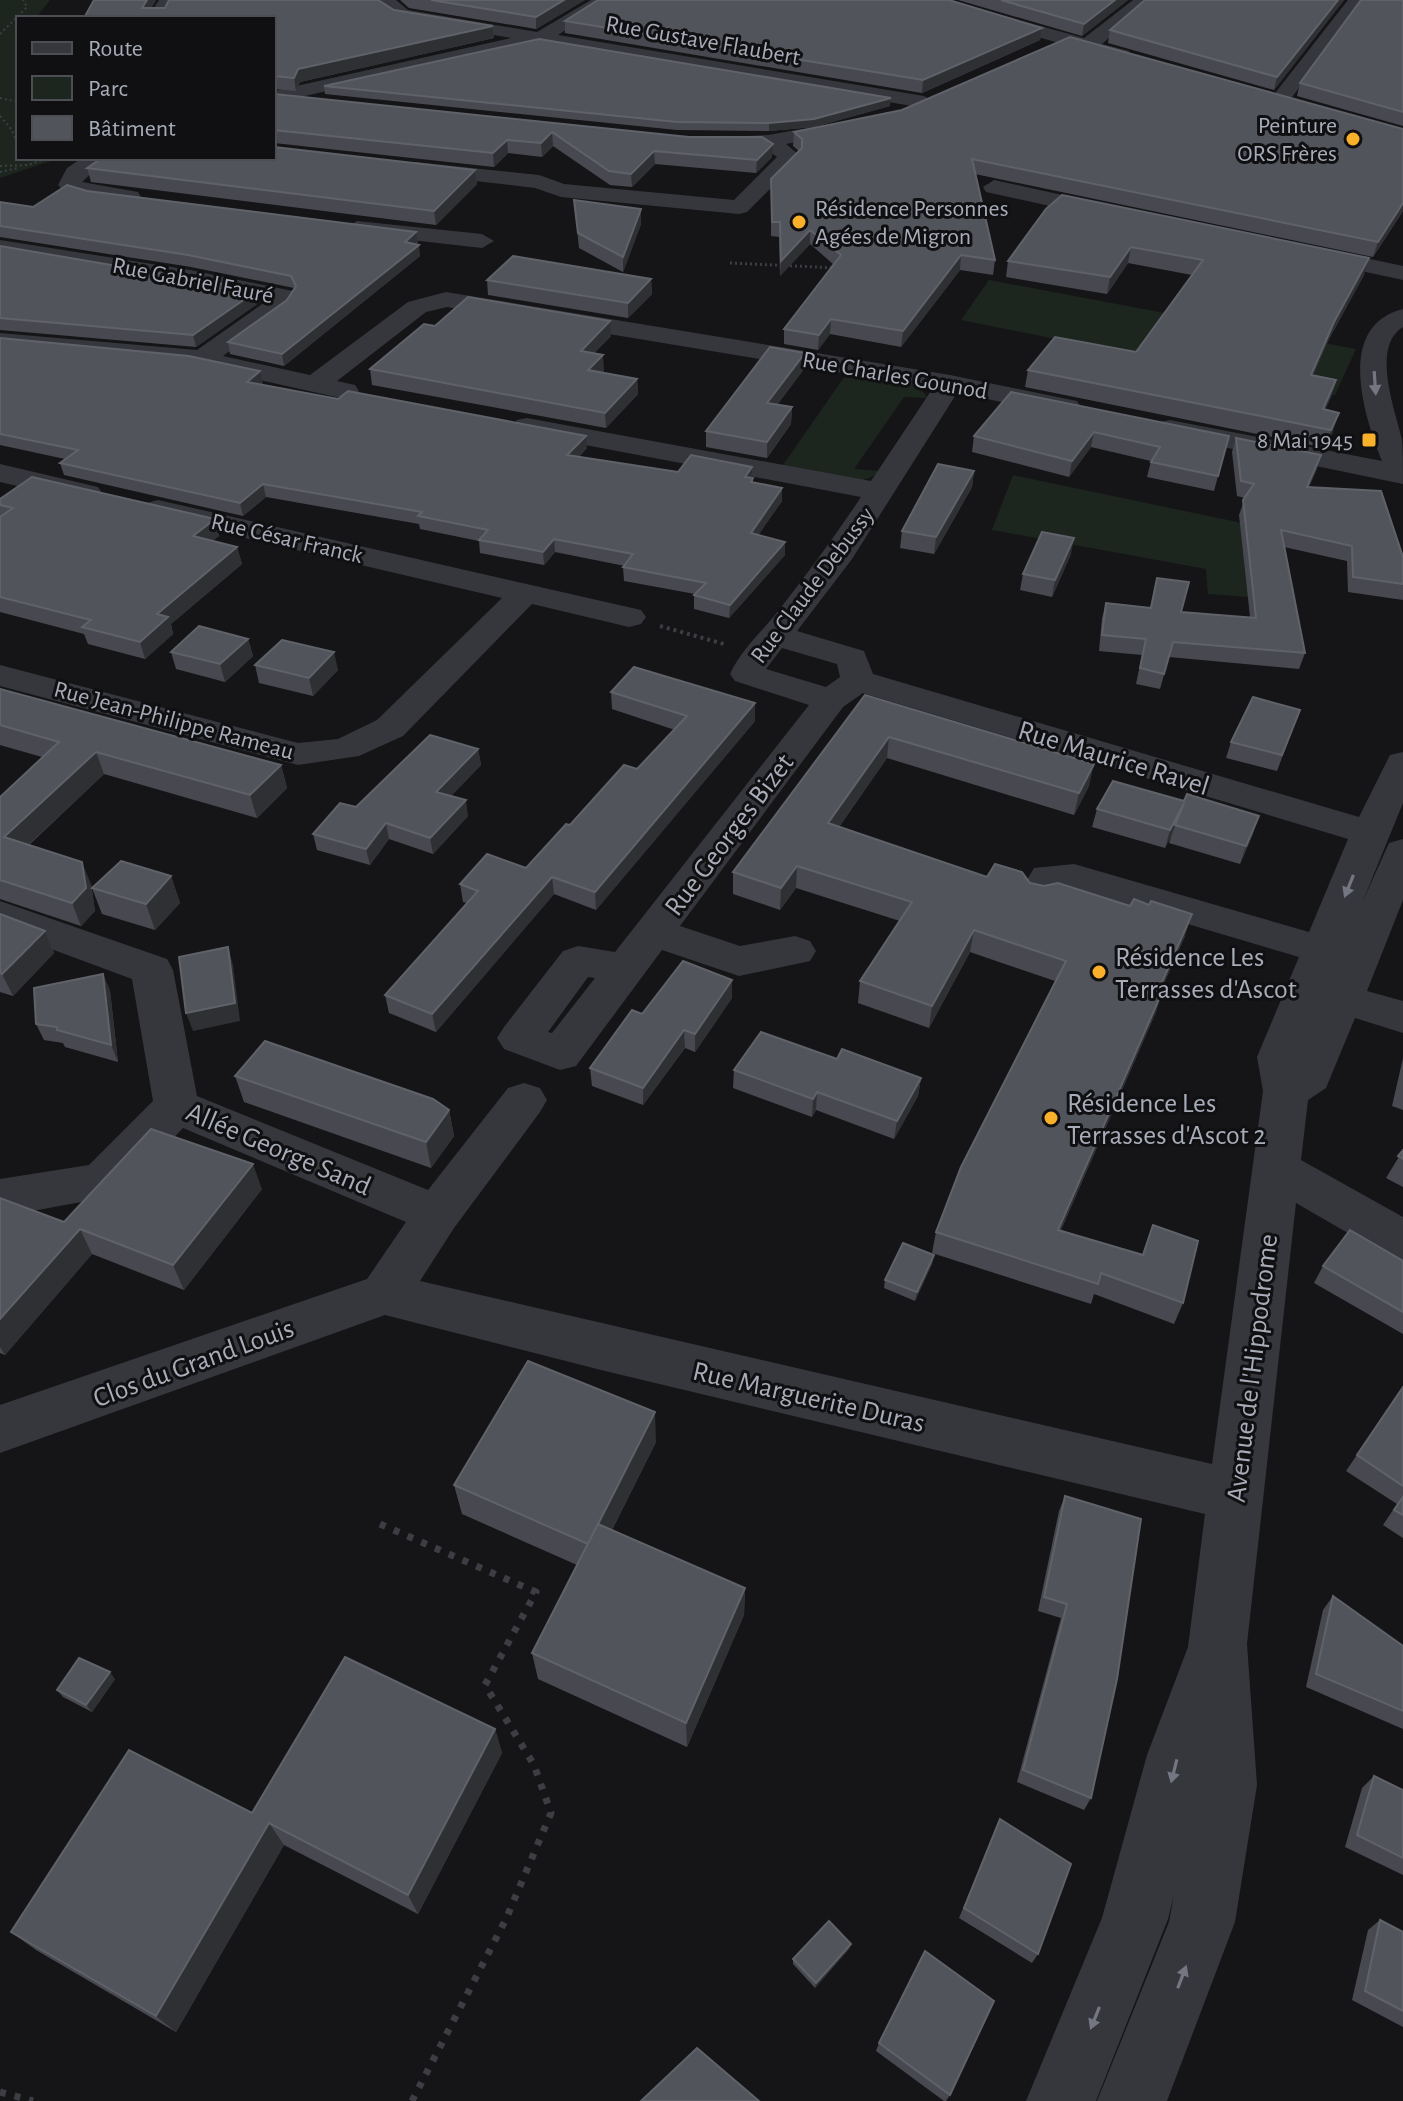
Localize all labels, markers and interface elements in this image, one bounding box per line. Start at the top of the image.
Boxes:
street label: Rue Gustave Flaubert [604,12,802,70]
legend [16,16,276,160]
text: Route [88,37,143,61]
text: Parc [88,77,128,101]
place label: Peinture ORS Frères [1237,114,1337,166]
text: Bâtiment [88,117,176,141]
marker: Peinture ORS Frères [1344,130,1362,148]
place label: Résidence Personnes Agées de Migron [815,197,1009,249]
marker: Résidence Personnes Agées de Migron [790,213,808,231]
street label: Rue Gabriel Fauré [110,254,275,308]
street label: Rue Charles Gounod [800,348,989,404]
one-way arrow [1369,371,1382,396]
place label: 8 Mai 1945 [1257,429,1353,453]
marker: 8 Mai 1945 [1360,431,1378,449]
street label: Rue Claude Debussy [747,503,879,668]
street label: Rue César Franck [209,510,365,568]
street label: Rue Jean-Philippe Rameau [51,677,296,765]
street label: Rue Maurice Ravel [1014,717,1212,801]
street label: Rue Georges Bizet [660,749,799,921]
one-way arrow [1342,874,1355,898]
place label: Résidence Les Terrasses d'Ascot [1115,944,1297,1004]
marker: Résidence Les Terrasses d'Ascot [1090,963,1108,981]
place label: Résidence Les Terrasses d'Ascot 2 [1067,1090,1266,1150]
street label: Allée George Sand [182,1098,375,1201]
marker: Résidence Les Terrasses d'Ascot 2 [1042,1109,1060,1127]
street label: Avenue de l'Hippodrome [1223,1232,1283,1504]
street label: Clos du Grand Louis [90,1315,298,1413]
street label: Rue Marguerite Duras [690,1358,927,1438]
one-way arrow [1167,1758,1179,1783]
one-way arrow [1176,1965,1189,1989]
one-way arrow [1088,2006,1101,2030]

